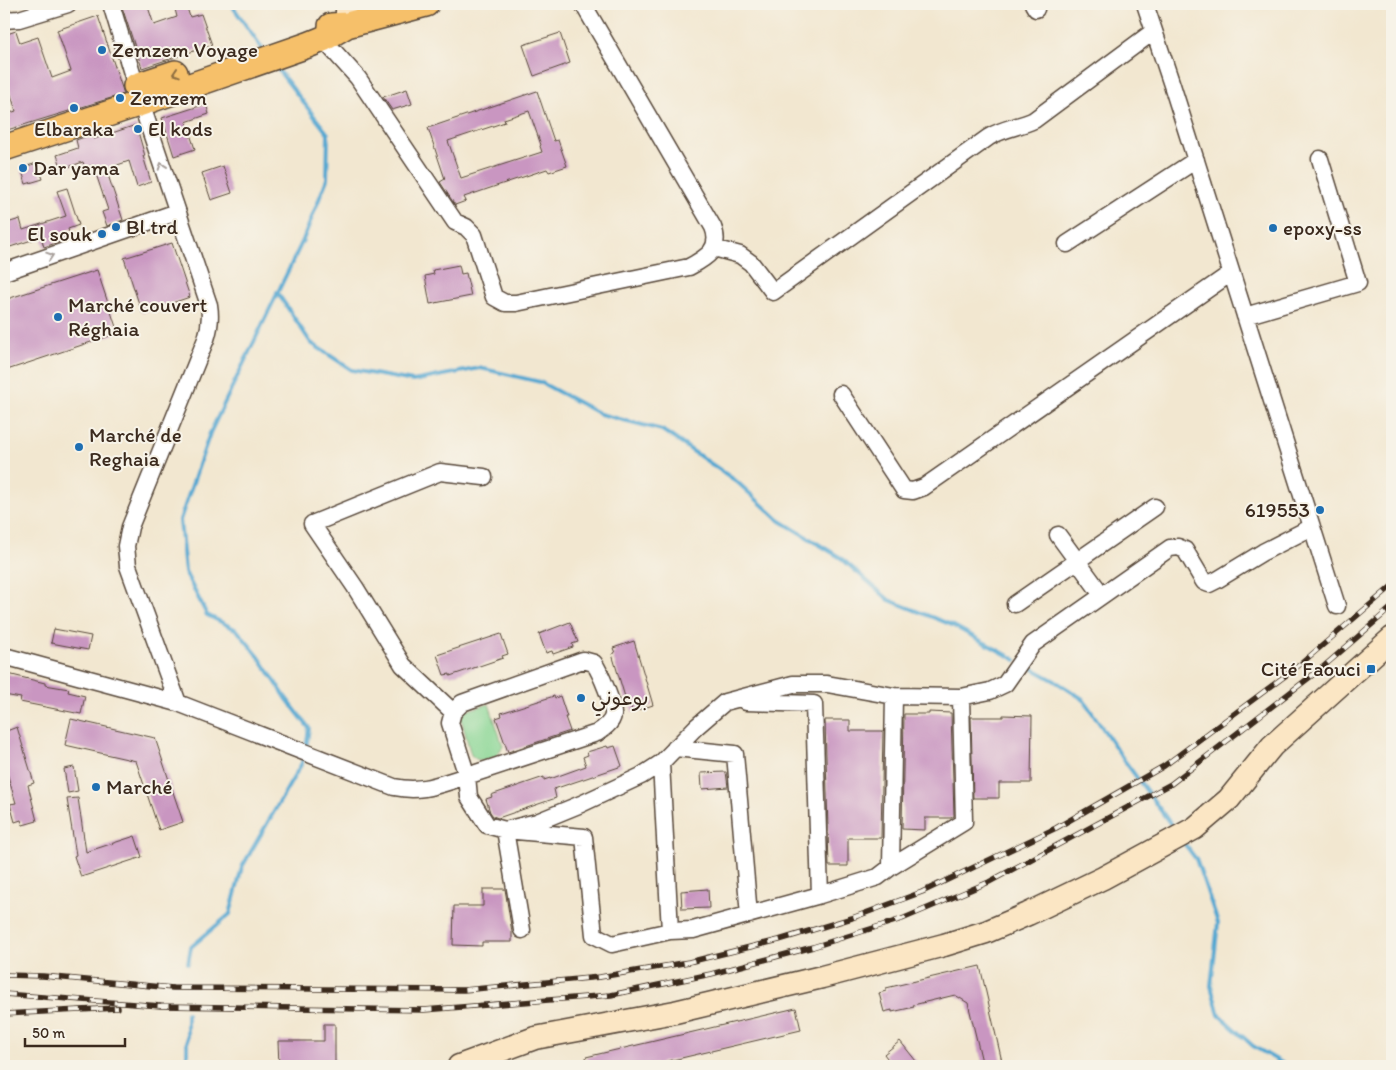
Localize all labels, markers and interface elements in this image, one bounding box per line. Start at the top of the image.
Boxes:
place label: Zemzem Voyage [112,37,258,62]
marker: Zemzem Voyage [96,44,108,56]
one-way arrow [173,67,181,77]
place label: Zemzem [130,85,207,110]
marker: Zemzem [114,92,126,104]
marker: Elbaraka [68,102,80,114]
place label: Elbaraka [34,116,114,141]
place label: El kods [148,116,213,141]
marker: El kods [132,123,144,135]
place label: Dar yama [33,155,120,180]
marker: Dar yama [17,162,29,174]
one-way arrow [158,162,168,171]
place label: Bl trd [126,214,178,239]
place label: epoxy-ss [1283,215,1362,240]
place label: El souk [27,221,92,246]
marker: Bl trd [110,221,122,233]
marker: epoxy-ss [1267,222,1279,234]
marker: El souk [96,228,108,240]
one-way arrow [45,252,54,262]
place label: Marché couvert Réghaia [68,292,208,341]
marker: Marché couvert Réghaia [52,311,64,323]
place label: Marché de Reghaia [89,422,182,471]
marker: Marché de Reghaia [73,441,85,453]
place label: 619553 [1245,497,1310,522]
marker: 619553 [1314,504,1326,516]
place label: Cité Faouci [1261,656,1361,681]
marker: Cité Faouci [1365,663,1377,675]
place label: بوعوني [591,685,649,717]
marker: بوعوني [575,692,587,704]
place label: Marché [106,774,173,799]
marker: Marché [90,781,102,793]
scale bar [25,1015,125,1047]
text: 50 m [32,1024,65,1042]

